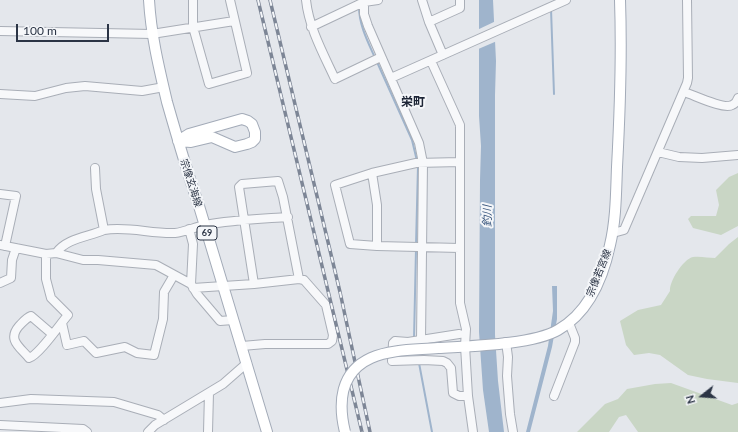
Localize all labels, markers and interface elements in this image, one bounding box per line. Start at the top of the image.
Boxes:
scale bar [18,16,111,42]
text: 100 m [23,23,57,38]
district label: 栄町 [401,95,425,109]
street label: 宗像玄海線 [178,157,204,209]
water label: 釣川 [480,205,494,227]
road number: 69 [197,226,217,240]
street label: 宗像若宮線 [584,248,614,298]
north arrow [682,376,722,416]
text: N [683,394,698,406]

